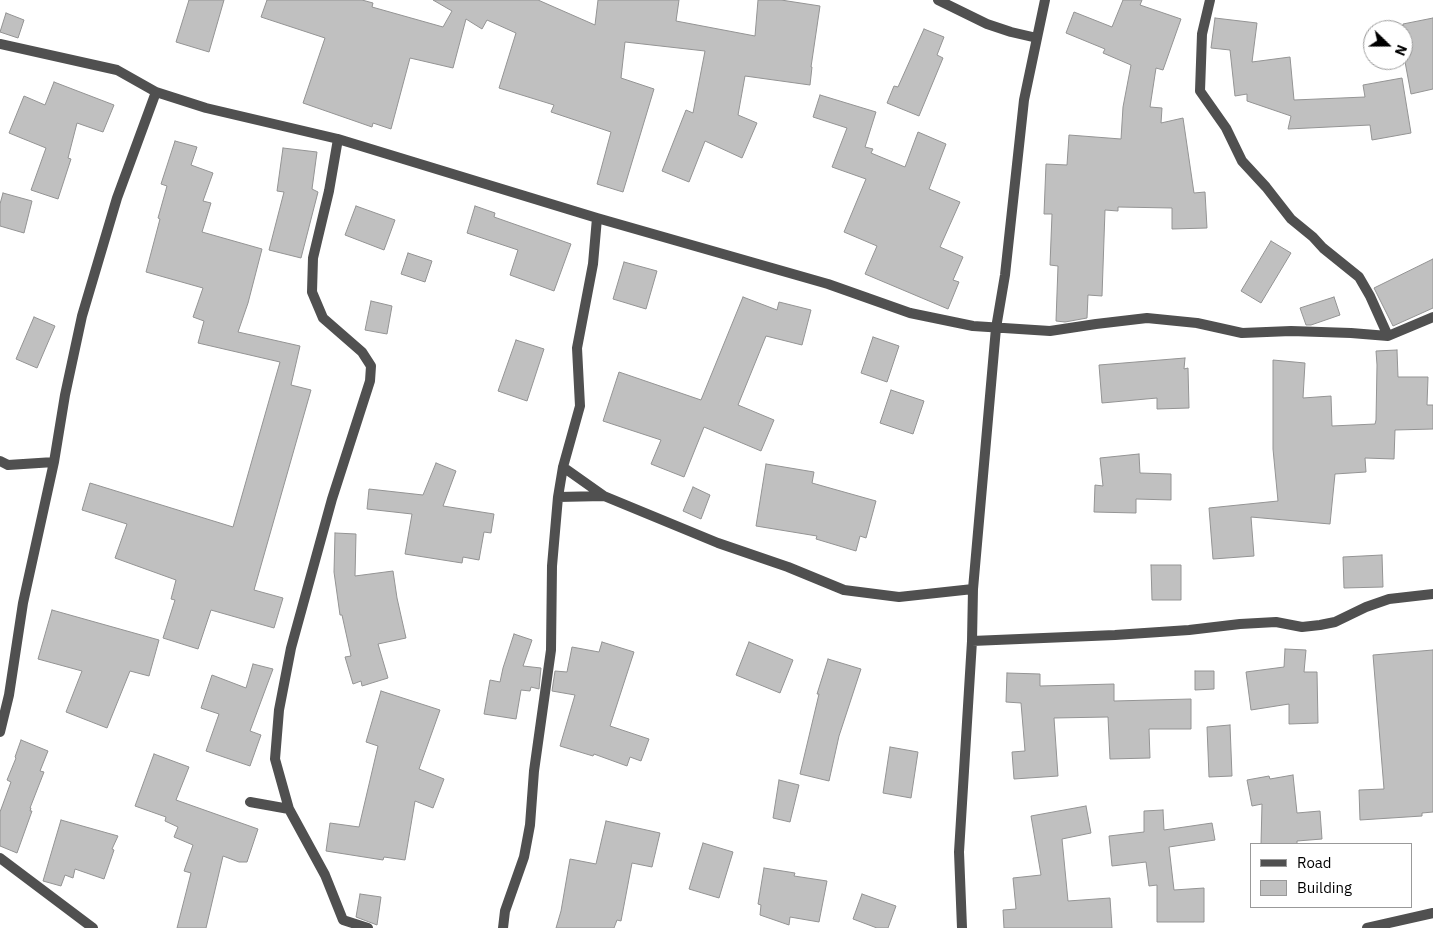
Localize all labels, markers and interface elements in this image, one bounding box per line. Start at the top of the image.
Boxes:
north arrow [1363,20,1413,70]
text: N [1391,42,1411,58]
legend [1250,843,1413,908]
text: Road [1297,853,1332,872]
text: Building [1297,878,1352,897]

